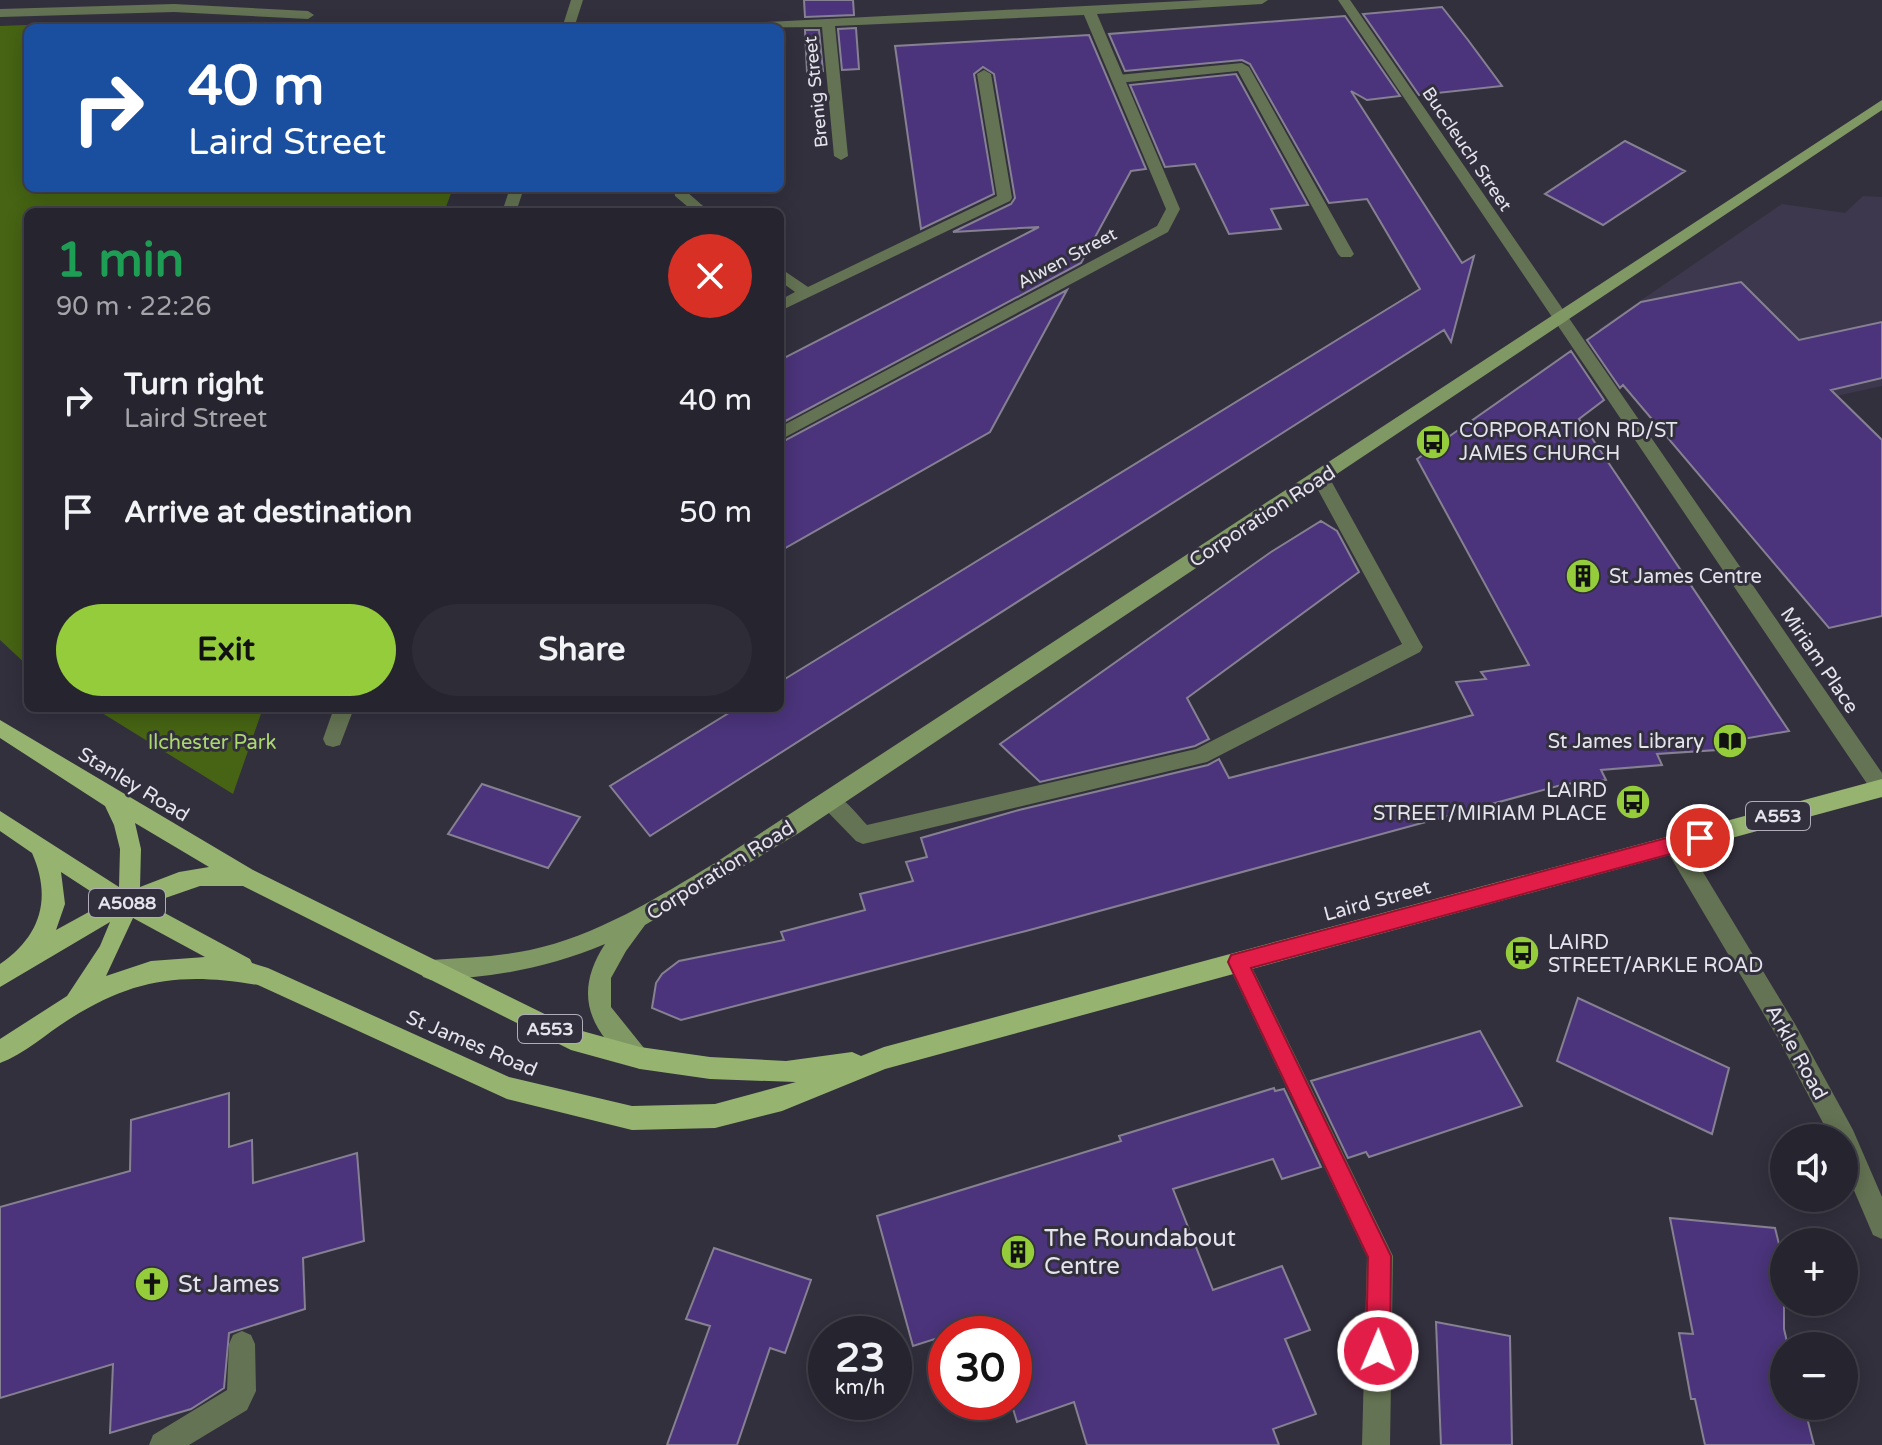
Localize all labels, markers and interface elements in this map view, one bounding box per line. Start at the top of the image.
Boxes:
street label: Brenig Street [799,35,833,149]
text: 40 m [188,53,324,120]
icon: right [56,56,160,160]
street label: Buccleuch Street [1417,83,1517,215]
text: Laird Street [188,121,386,164]
street label: Alwen Street [1014,223,1120,293]
text: 1 min [56,232,184,290]
button: close [668,234,752,318]
text: 90 m · 22:26 [56,291,212,322]
text: Turn right [124,366,264,403]
icon: right [56,378,100,422]
text: 40 m [679,382,752,419]
text: Laird Street [124,403,267,434]
place label: CORPORATION RD/ST JAMES CHURCH [1459,419,1678,466]
bus stop icon: CORPORATION RD/ST JAMES CHURCH [1414,423,1452,461]
street label: Corporation Road [1185,461,1340,573]
icon: arrive [56,490,100,534]
text: Arrive at destination [124,494,412,531]
text: 50 m [679,494,752,531]
building icon: St James Centre [1564,557,1602,595]
place label: St James Centre [1609,565,1762,589]
street label: Miriam Place [1775,603,1864,718]
button: Exit [56,604,396,696]
button: Share [412,604,752,696]
library icon: St James Library [1711,722,1749,760]
place label: St James Library [1548,730,1704,754]
park label: Ilchester Park [148,731,276,755]
street label: Stanley Road [74,742,193,827]
place label: LAIRD STREET/MIRIAM PLACE [1373,779,1607,826]
bus stop icon: LAIRD STREET/MIRIAM PLACE [1614,783,1652,821]
road number: A553 [1746,802,1810,830]
pin [1666,804,1734,872]
street label: Corporation Road [642,816,799,926]
icon: arrive [1678,816,1722,860]
street label: Laird Street [1321,875,1434,927]
road number: A5088 [89,889,165,917]
place label: LAIRD STREET/ARKLE ROAD [1548,931,1763,978]
bus stop icon: LAIRD STREET/ARKLE ROAD [1503,934,1541,972]
street label: Arkle Road [1760,1001,1832,1104]
street label: St James Road [402,1006,541,1082]
road number: A553 [518,1015,582,1043]
map controls [1770,1124,1858,1420]
button: sound [1770,1124,1858,1212]
place label: The Roundabout Centre [1044,1224,1236,1281]
button: + [1770,1228,1858,1316]
building icon: The Roundabout Centre [999,1233,1037,1271]
church icon: St James [133,1265,171,1303]
place label: St James [178,1270,279,1299]
position arrow [1336,1309,1420,1393]
speed limit sign: 30 [928,1316,1032,1420]
button: − [1770,1332,1858,1420]
text: 23 [835,1334,885,1382]
text: km/h [835,1376,885,1400]

